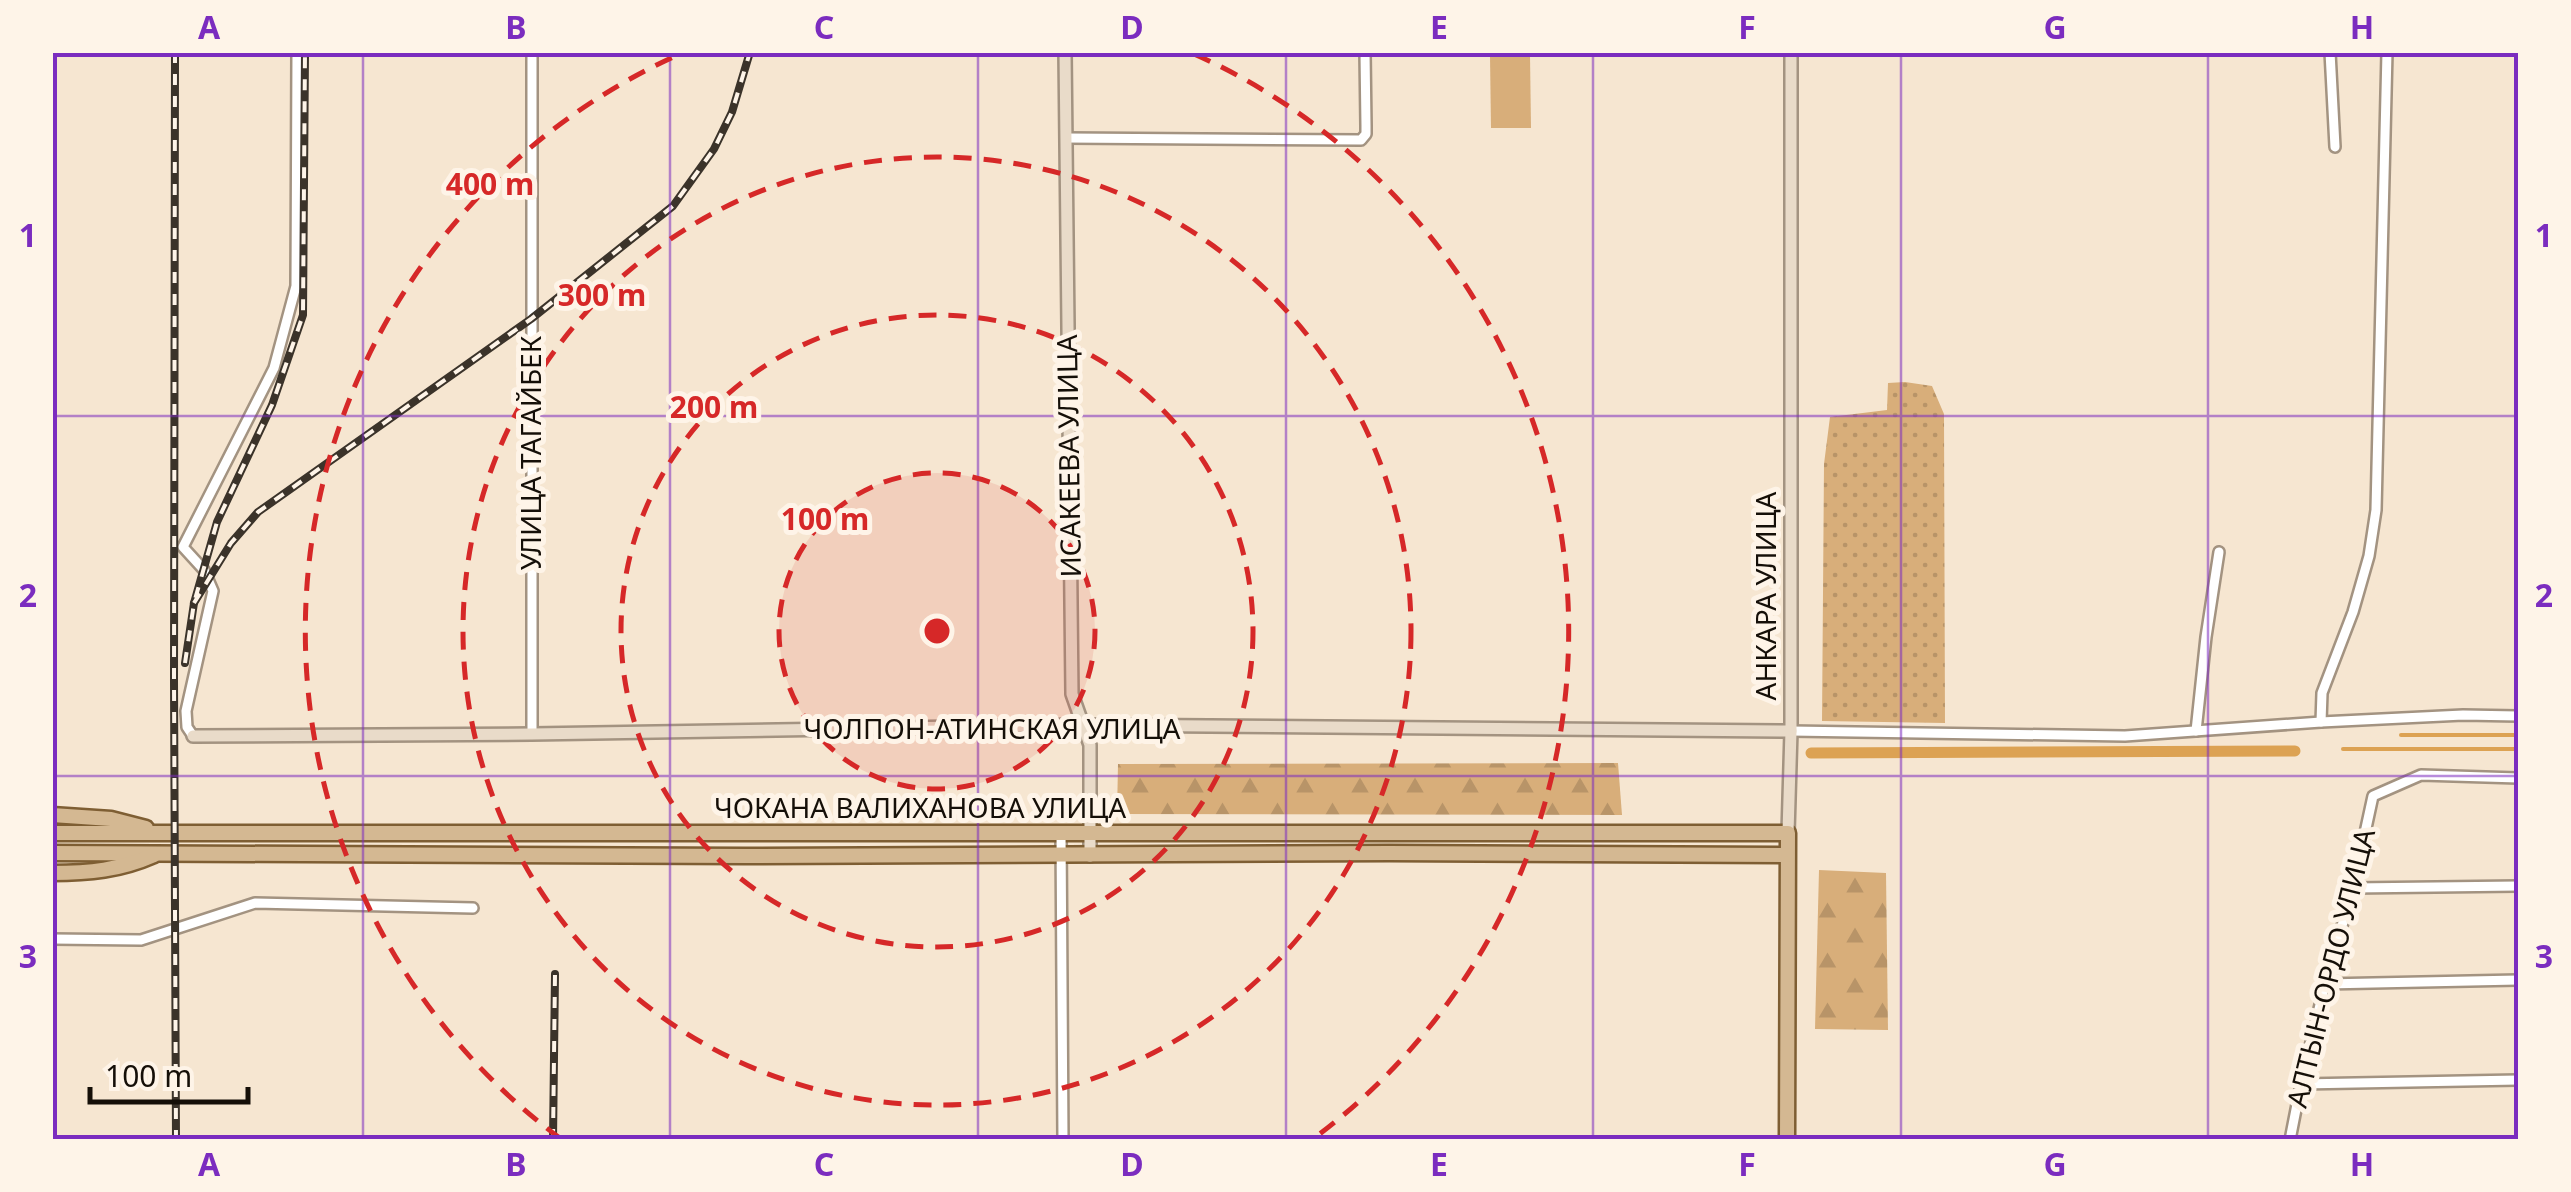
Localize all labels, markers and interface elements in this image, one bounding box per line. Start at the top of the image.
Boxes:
text: A [198,5,221,48]
text: B [505,5,527,48]
text: C [814,5,834,48]
text: D [1120,5,1144,48]
text: E [1430,5,1448,48]
text: F [1738,5,1756,48]
text: G [2043,5,2067,48]
text: H [2350,5,2374,48]
text: 400 m [446,163,534,204]
text: 1 [19,213,37,256]
text: 1 [2535,213,2553,256]
text: 300 m [558,274,646,315]
street label: ИСАКЕЕВА УЛИЦА [1047,334,1089,578]
street label: УЛИЦА ТАГАЙБЕК [511,335,549,570]
text: 200 m [670,386,758,427]
street label: АНКАРА УЛИЦА [1746,491,1784,700]
text: 100 m [781,498,869,539]
text: 2 [19,573,37,616]
text: 2 [2535,573,2553,616]
centre of rings [919,613,955,649]
street label: ЧОЛПОН-АТИНСКАЯ УЛИЦА [804,709,1181,747]
street label: ЧОКАНА ВАЛИХАНОВА УЛИЦА [714,788,1126,826]
street label: АЛТЫН-ОРДО УЛИЦА [2277,824,2383,1111]
text: 3 [19,934,37,977]
text: 3 [2535,934,2553,977]
scale bar [90,1042,248,1104]
text: 100 m [105,1055,192,1096]
text: A [198,1142,221,1185]
text: B [505,1142,527,1185]
text: C [814,1142,834,1185]
text: D [1120,1142,1144,1185]
text: E [1430,1142,1448,1185]
text: F [1738,1142,1756,1185]
text: G [2043,1142,2067,1185]
text: H [2350,1142,2374,1185]

